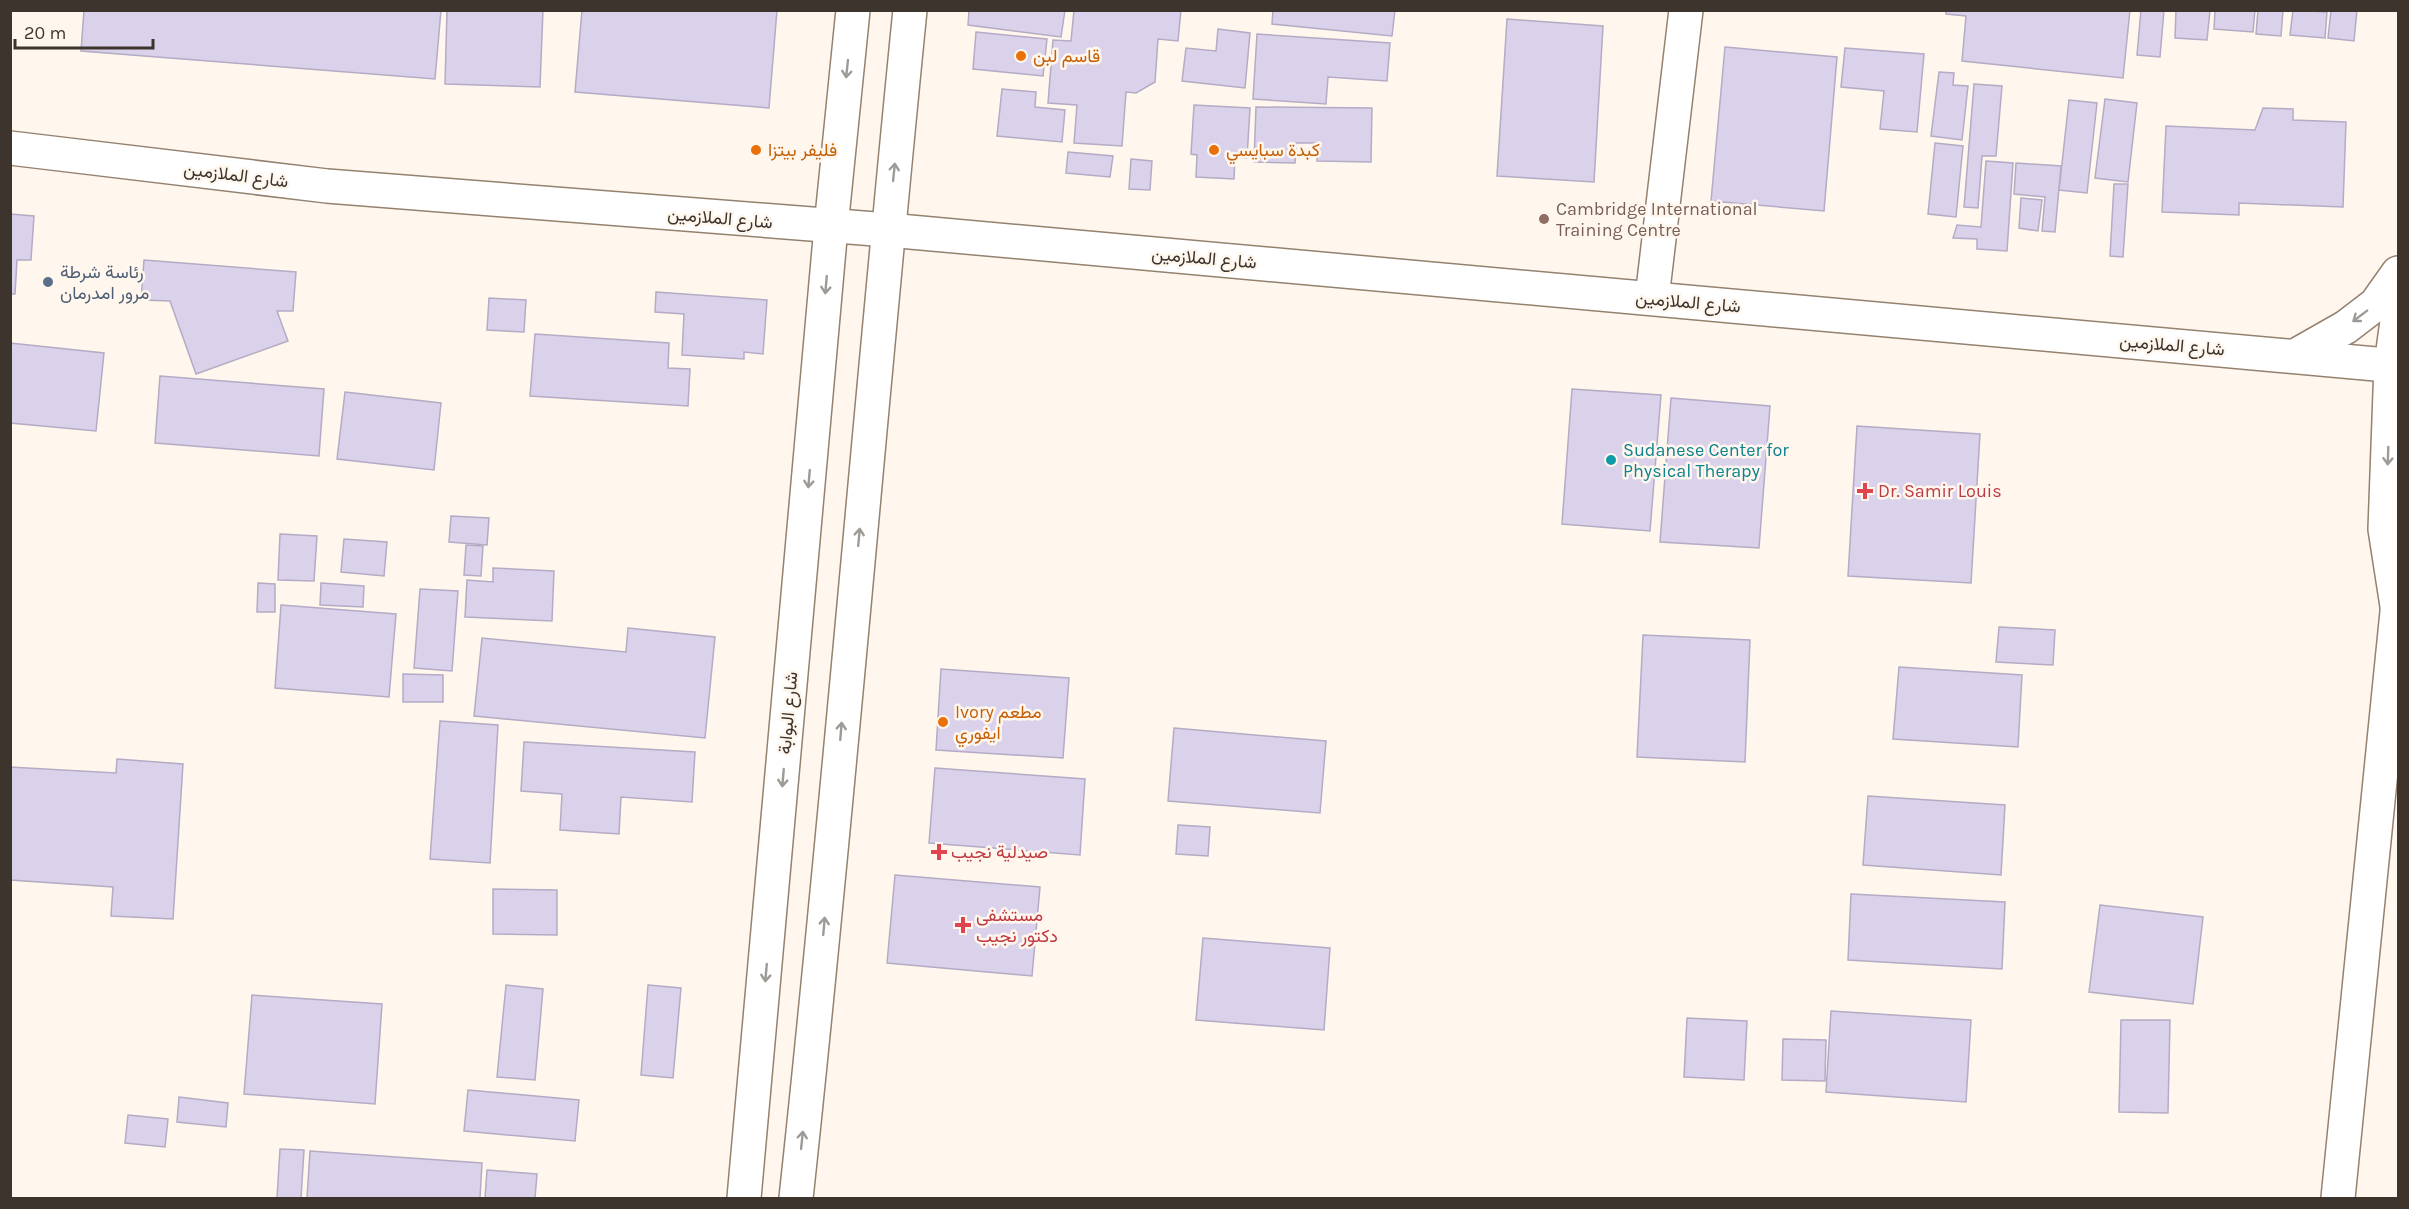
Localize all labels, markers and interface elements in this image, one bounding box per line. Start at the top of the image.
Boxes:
scale bar [15,12,153,50]
text: 20 m [24,22,66,44]
place label: قاسم لبن [1033,45,1100,68]
marker: قاسم لبن [1014,49,1028,63]
one-way arrow [841,58,852,78]
place label: فليفر بيتزا [768,139,837,161]
place label: كبدة سبايسي [1226,139,1320,165]
marker: فليفر بيتزا [749,143,763,157]
marker: كبدة سبايسي [1207,143,1221,157]
street label: شارع الملازمين [182,158,290,193]
one-way arrow [889,162,900,182]
place label: Cambridge International Training Centre [1556,198,1758,241]
street label: شارع الملازمين [666,202,774,235]
marker: Cambridge International Training Centre [1537,212,1551,226]
street label: شارع الملازمين [1150,242,1258,275]
place label: رئاسة شرطة مرور امدرمان [60,261,149,304]
marker: رئاسة شرطة مرور امدرمان [41,275,55,289]
one-way arrow [820,275,831,295]
street label: شارع الملازمين [1634,286,1742,319]
one-way arrow [2352,310,2368,323]
street label: شارع الملازمين [2118,329,2226,362]
place label: Sudanese Center for Physical Therapy [1623,439,1789,482]
one-way arrow [2382,446,2393,466]
marker: Sudanese Center for Physical Therapy [1604,453,1618,467]
one-way arrow [803,469,814,489]
place label: Dr. Samir Louis [1878,480,2002,502]
marker: Dr. Samir Louis [1856,482,1874,500]
one-way arrow [854,528,865,547]
street label: شارع البوابة [773,671,804,755]
place label: Ivory مطعم ايفوري [955,701,1042,748]
marker: Ivory مطعم ايفوري [936,715,950,729]
one-way arrow [836,722,847,742]
one-way arrow [777,768,788,788]
place label: صيدلية نجيب [951,841,1048,863]
marker: صيدلية نجيب [932,845,946,859]
place label: مستشفى دكتور نجيب [976,904,1058,947]
one-way arrow [819,916,830,936]
marker: مستشفى دكتور نجيب [954,916,972,934]
one-way arrow [760,962,771,982]
one-way arrow [797,1131,808,1151]

